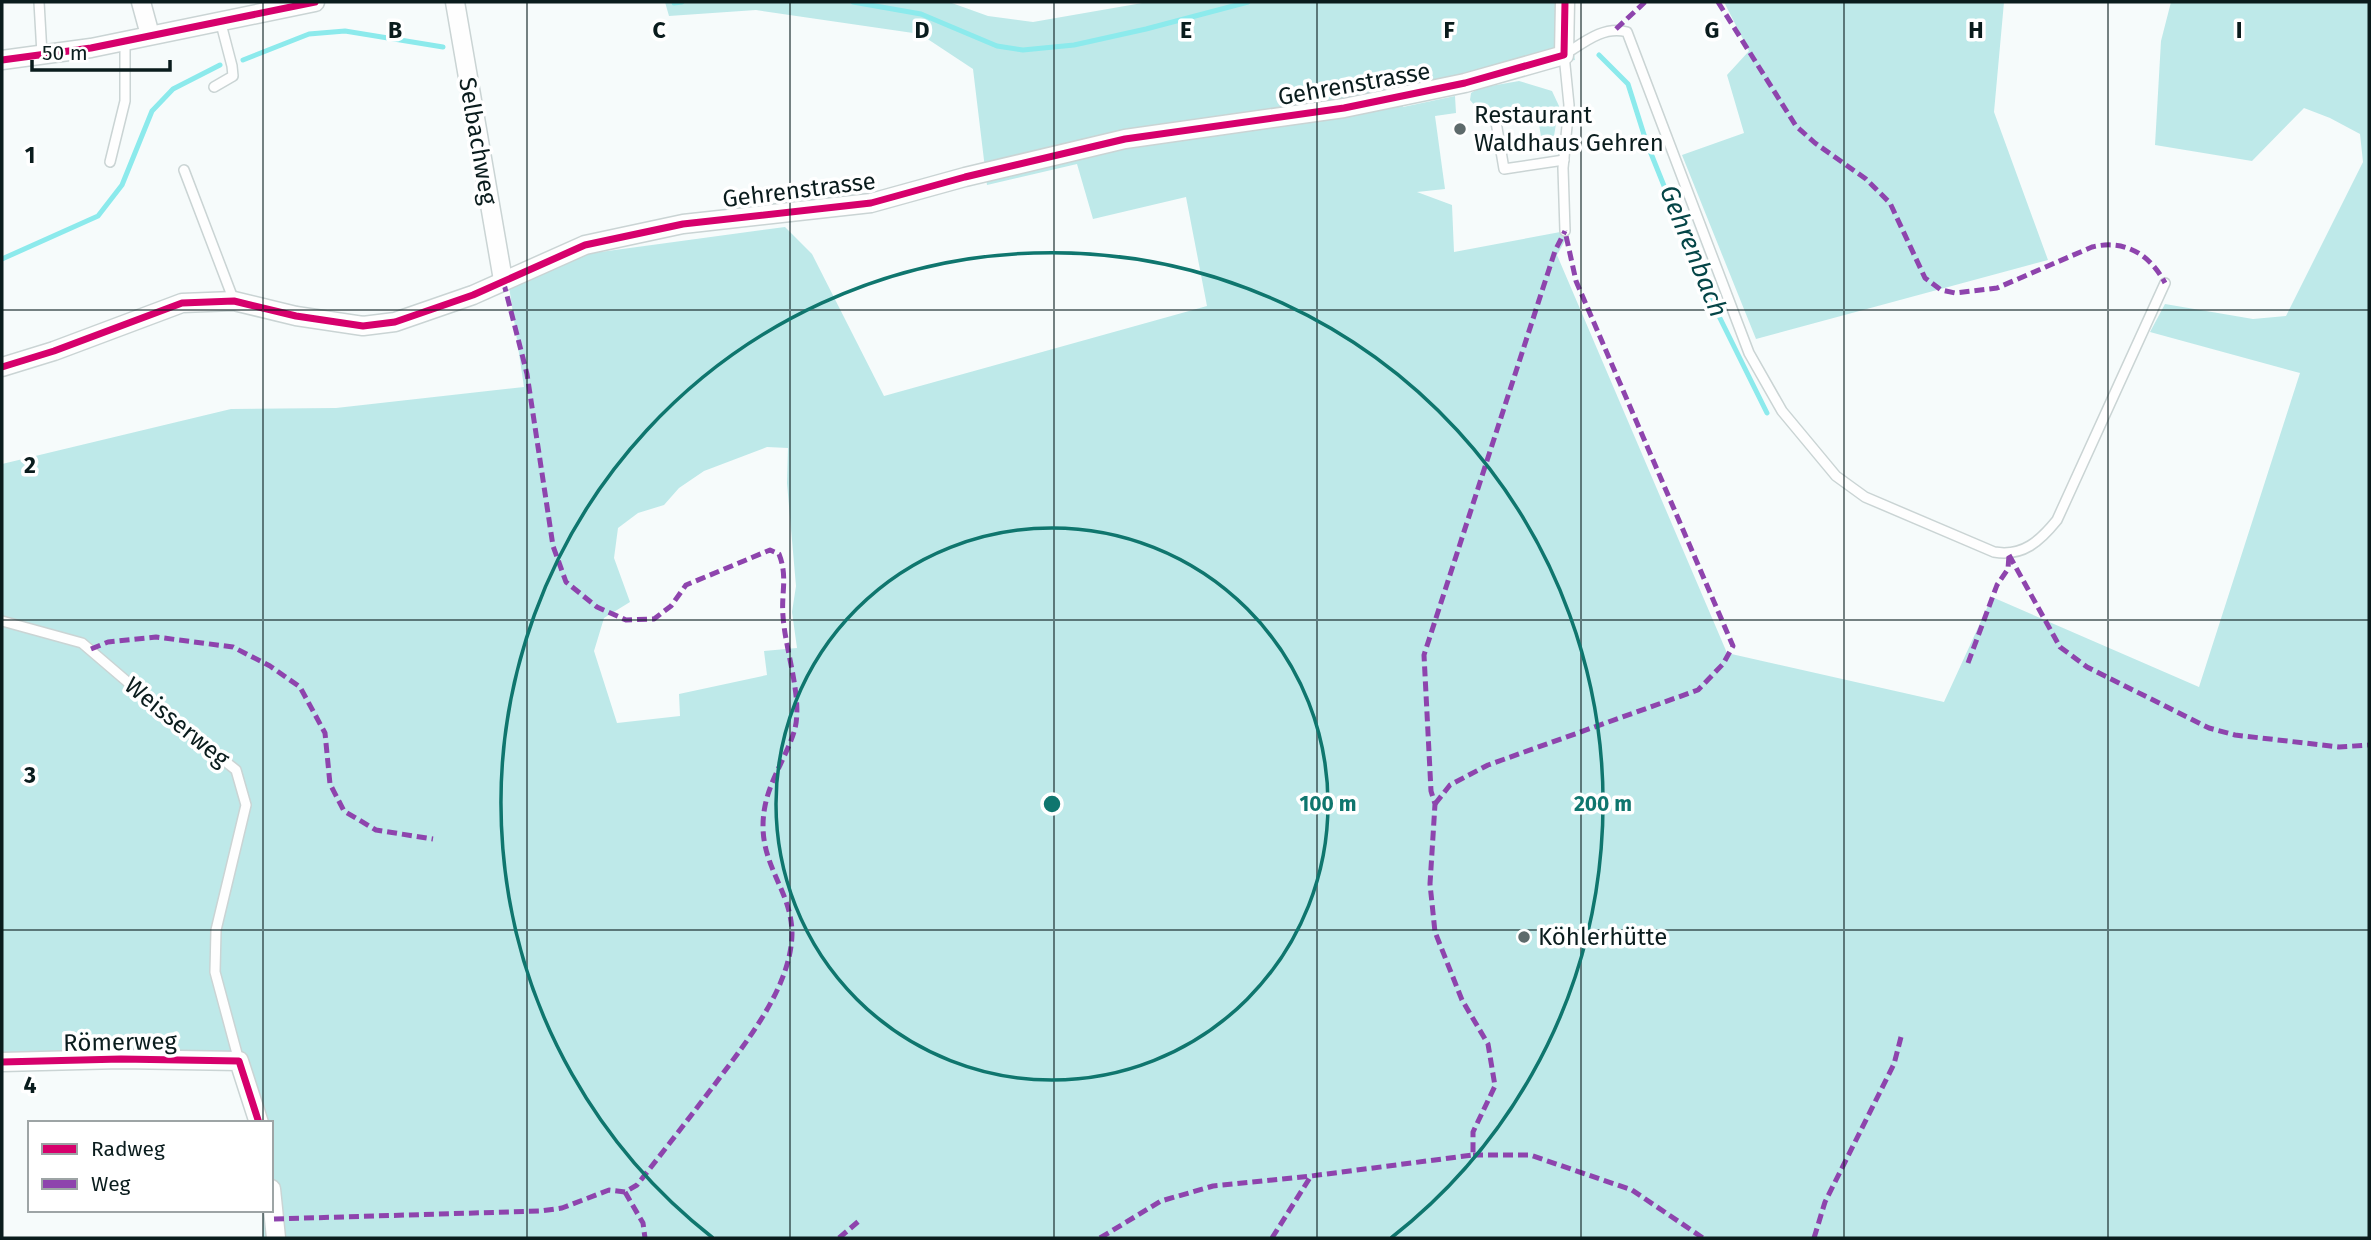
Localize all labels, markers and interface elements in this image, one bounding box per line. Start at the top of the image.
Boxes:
text: B [388,16,402,44]
text: C [652,16,666,44]
text: D [915,16,930,44]
text: E [1180,16,1192,44]
text: F [1443,16,1455,44]
text: G [1705,16,1719,44]
text: H [1968,16,1984,44]
text: I [2236,16,2242,44]
scale bar [32,28,170,72]
text: 50 m [42,40,88,66]
street label: Gehrenstrasse [1276,57,1432,111]
street label: Selbachweg [453,75,503,207]
place label: Restaurant Waldhaus Gehren [1474,101,1664,157]
marker: Restaurant Waldhaus Gehren [1452,121,1468,137]
text: 1 [25,141,35,169]
street label: Gehrenstrasse [721,167,877,213]
water label: Gehrenbach [1653,181,1734,322]
text: 2 [24,451,36,479]
street label: Weisserweg [119,671,235,773]
text: 3 [23,761,36,789]
text: 100 m [1299,791,1357,817]
text: 200 m [1574,791,1632,817]
centre of rings [1040,792,1064,816]
place label: Köhlerhütte [1538,923,1667,951]
marker: Köhlerhütte [1516,929,1532,945]
street label: Römerweg [63,1027,178,1057]
text: 4 [24,1071,37,1099]
legend [28,1121,273,1212]
text: Radweg [91,1136,165,1162]
text: Weg [91,1171,131,1197]

